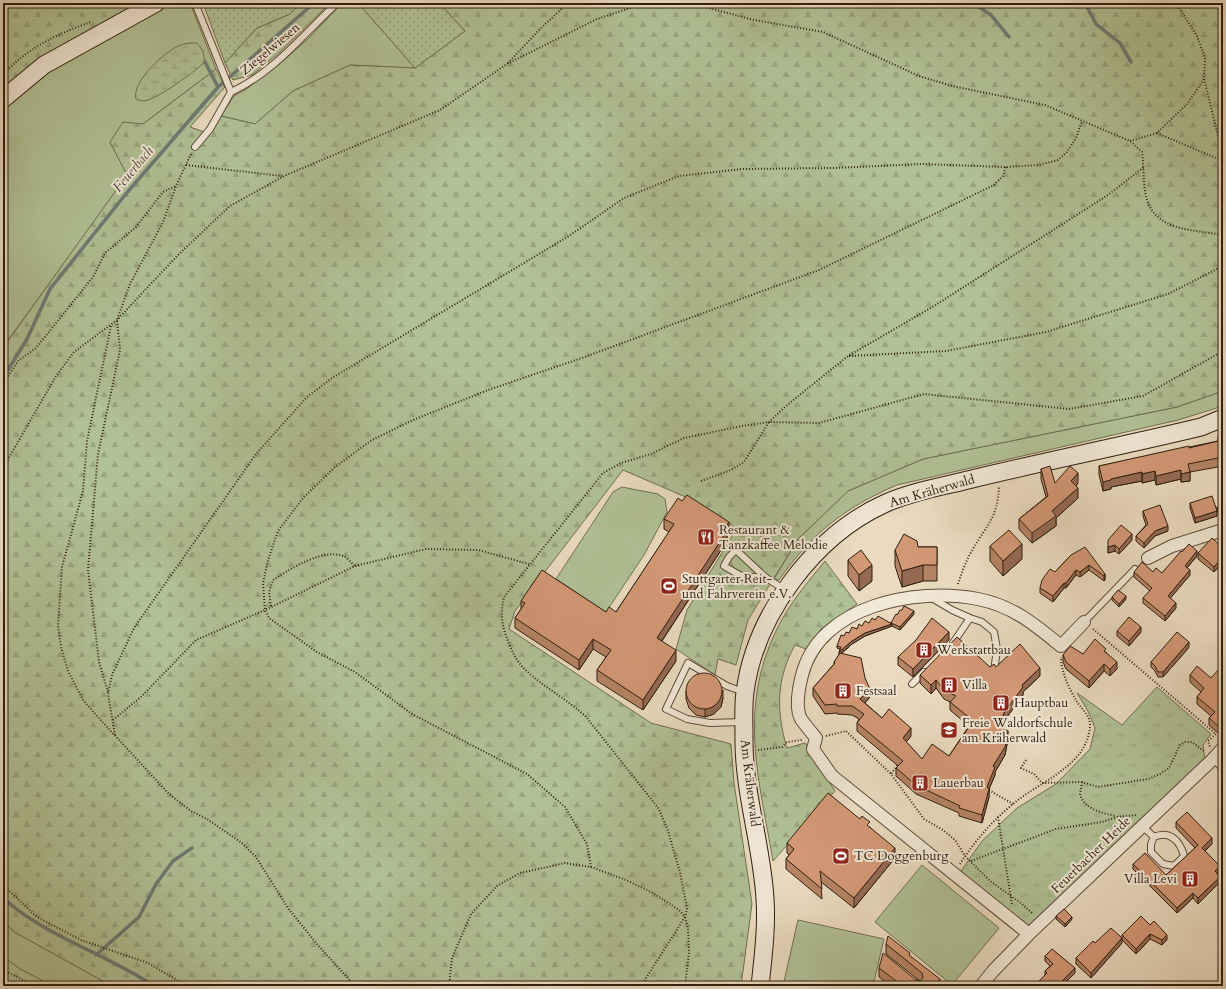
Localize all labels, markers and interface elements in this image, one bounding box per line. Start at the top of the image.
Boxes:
street label: Ziegelwiesen [236,18,304,79]
water label: Feuerbach [108,142,158,196]
street label: Am Kräherwald [887,470,977,512]
place label: Restaurant & Tanzkaffee Melodie [719,521,828,554]
restaurant icon: Restaurant & Tanzkaffee Melodie [696,527,716,547]
place label: Stuttgarter Reit- und Fahrverein e.V. [682,570,792,603]
sports icon: Stuttgarter Reit- und Fahrverein e.V. [659,576,679,596]
building icon: Werkstattbau [914,640,934,660]
place label: Werkstattbau [936,641,1011,659]
building icon: Villa [939,675,959,695]
place label: Villa [962,676,988,694]
building icon: Festsaal [833,681,853,701]
place label: Festsaal [856,682,897,700]
building icon: Hauptbau [991,693,1011,713]
place label: Hauptbau [1014,694,1068,712]
place label: Freie Waldorfschule am Kräherwald [962,714,1073,747]
school or university icon: Freie Waldorfschule am Kräherwald [939,720,959,740]
street label: Am Kräherwald [736,738,764,828]
building icon: Lauerbau [910,773,930,793]
place label: Lauerbau [933,774,984,792]
street label: Feuerbacher Heide [1047,812,1135,898]
sports icon: TC Doggenburg [831,846,851,866]
place label: TC Doggenburg [854,847,949,865]
building icon: Villa Levi [1180,869,1200,889]
place label: Villa Levi [1124,870,1177,888]

